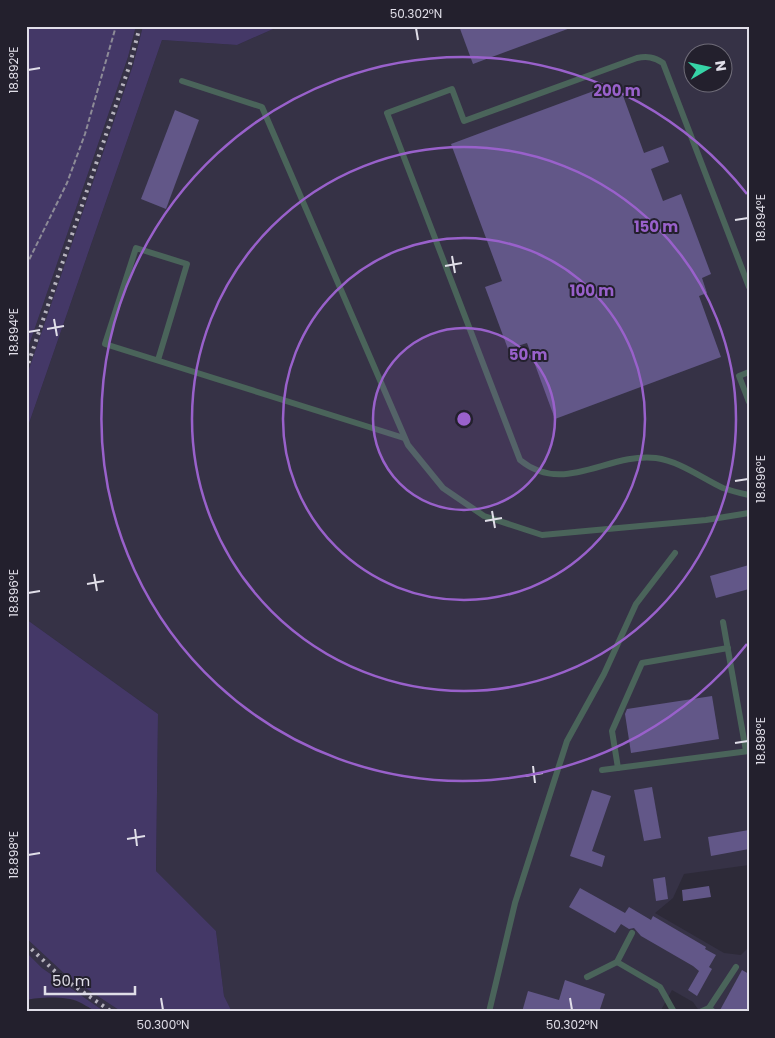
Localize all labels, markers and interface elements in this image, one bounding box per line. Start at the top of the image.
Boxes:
text: 50.302°N [390,5,442,22]
north arrow [682,42,732,92]
text: 18.892°E [5,46,22,94]
text: N [710,59,732,73]
text: 200 m [593,80,641,101]
text: 18.894°E [752,194,769,242]
text: 150 m [634,216,678,237]
text: 100 m [570,280,614,301]
text: 18.894°E [5,308,22,356]
text: 50 m [509,344,547,365]
centre of rings [455,410,473,428]
text: 18.896°E [752,455,769,503]
text: 18.896°E [5,569,22,617]
text: 18.898°E [752,717,769,765]
text: 18.898°E [5,831,22,879]
scale bar [45,963,135,995]
text: 50 m [52,970,90,991]
text: 50.300°N [136,1016,190,1033]
text: 50.302°N [546,1016,598,1033]

